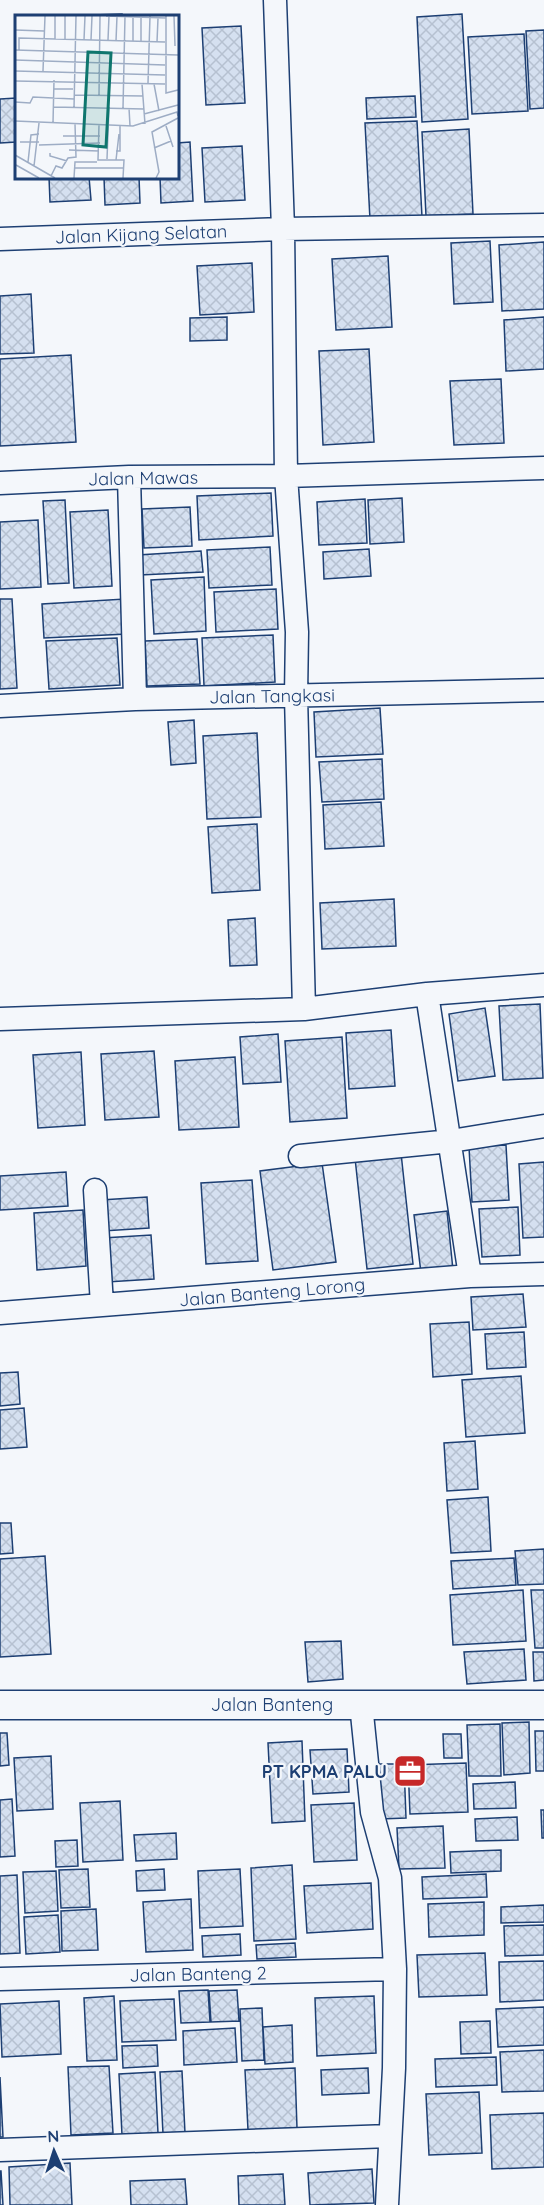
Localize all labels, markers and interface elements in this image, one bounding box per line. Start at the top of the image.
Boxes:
inset map [15,15,178,178]
street label: Jalan Kijang Selatan [54,219,228,249]
street label: Jalan Mawas [88,466,198,490]
street label: Jalan Tangkasi [209,683,335,709]
street label: Jalan Banteng Lorong [178,1272,366,1312]
street label: Jalan Banteng [211,1693,333,1716]
office icon: PT KPMA PALU [392,1753,428,1789]
place label: PT KPMA PALU [262,1760,387,1783]
street label: Jalan Banteng 2 [129,1961,267,1987]
north arrow [24,2121,84,2181]
text: N [47,2126,60,2146]

